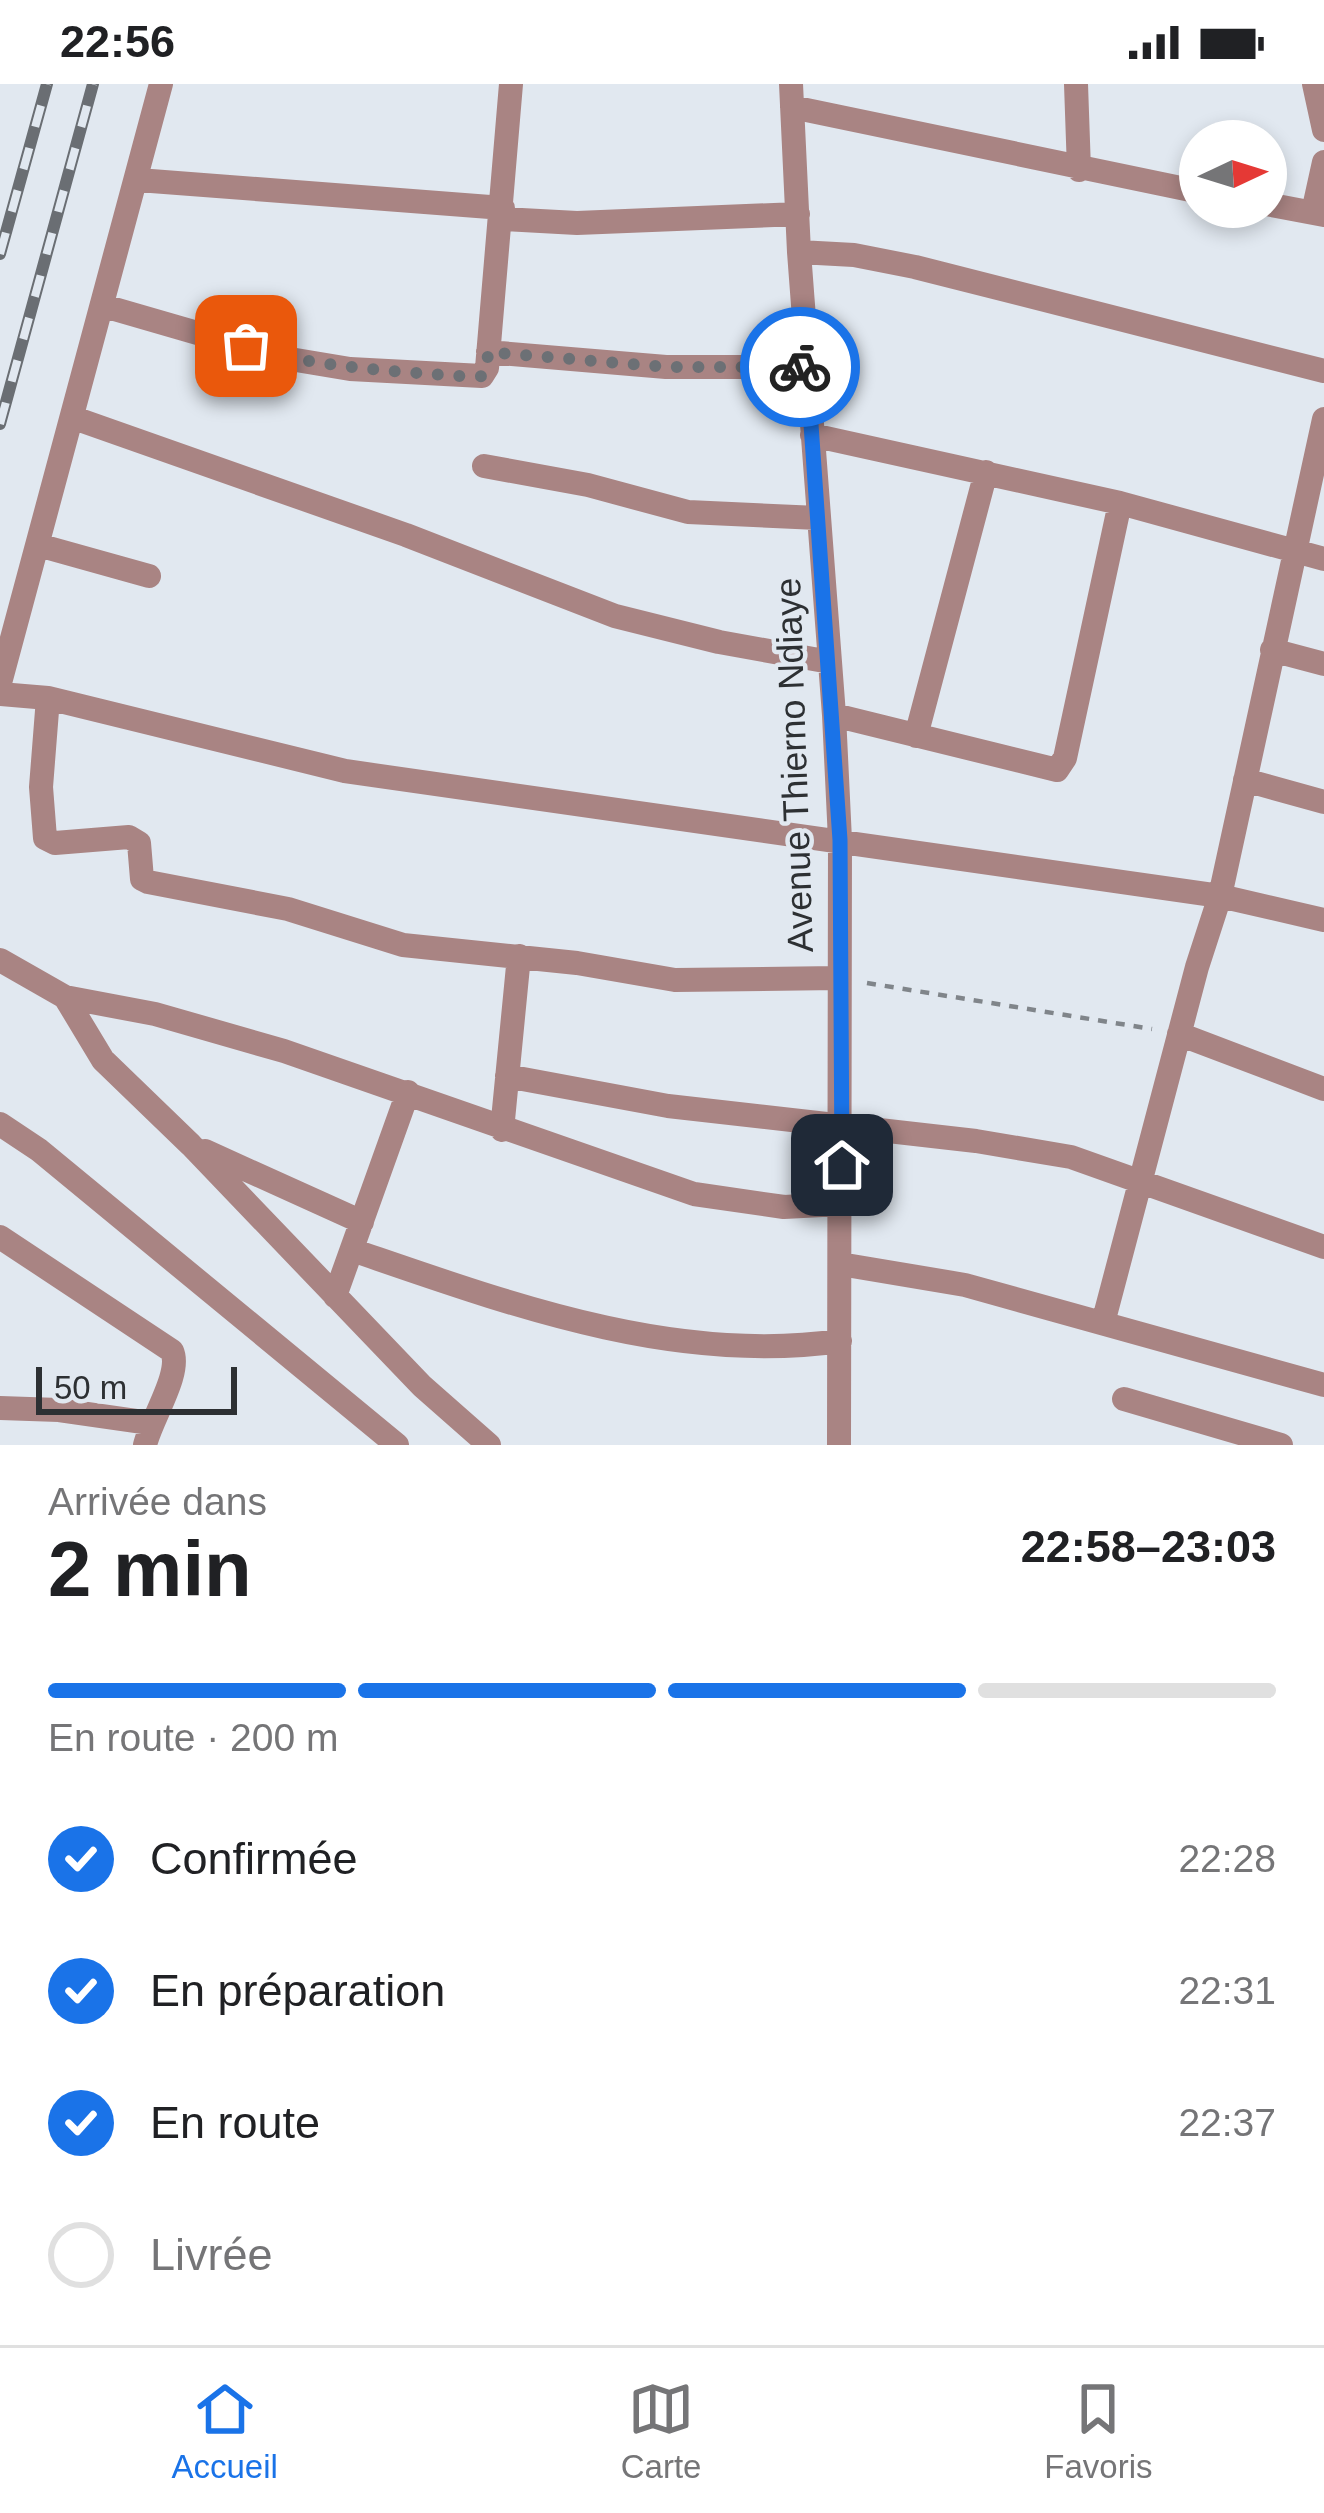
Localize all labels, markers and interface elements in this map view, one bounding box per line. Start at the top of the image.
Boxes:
text: 22:56 [60,16,175,67]
north arrow [1179,120,1287,228]
map controls [1179,120,1287,228]
pin [195,295,297,397]
courier [740,307,860,427]
icon: bag [213,313,279,379]
icon: bike [767,334,833,400]
street label: Avenue Thierno Ndiaye [767,577,821,953]
pin [791,1114,893,1216]
icon: home [809,1132,875,1198]
scale bar [36,1361,237,1414]
text: 50 m [54,1369,127,1406]
text: Arrivée dans [48,1480,267,1523]
text: 22:58–23:03 [1021,1521,1276,1572]
text: 2 min [48,1525,252,1613]
text: En route · 200 m [48,1716,338,1759]
icon: check [48,1826,114,1892]
text: Confirmée [150,1833,358,1884]
text: 22:28 [1178,1837,1276,1880]
icon: check [48,1958,114,2024]
text: En préparation [150,1965,445,2016]
text: 22:31 [1178,1969,1276,2012]
icon: check [48,2090,114,2156]
text: En route [150,2097,320,2148]
text: 22:37 [1178,2101,1276,2144]
text: Livrée [150,2229,273,2280]
tab: Accueil [171,2376,278,2486]
tab: Carte [621,2376,701,2486]
tab: Favoris [1044,2376,1153,2486]

